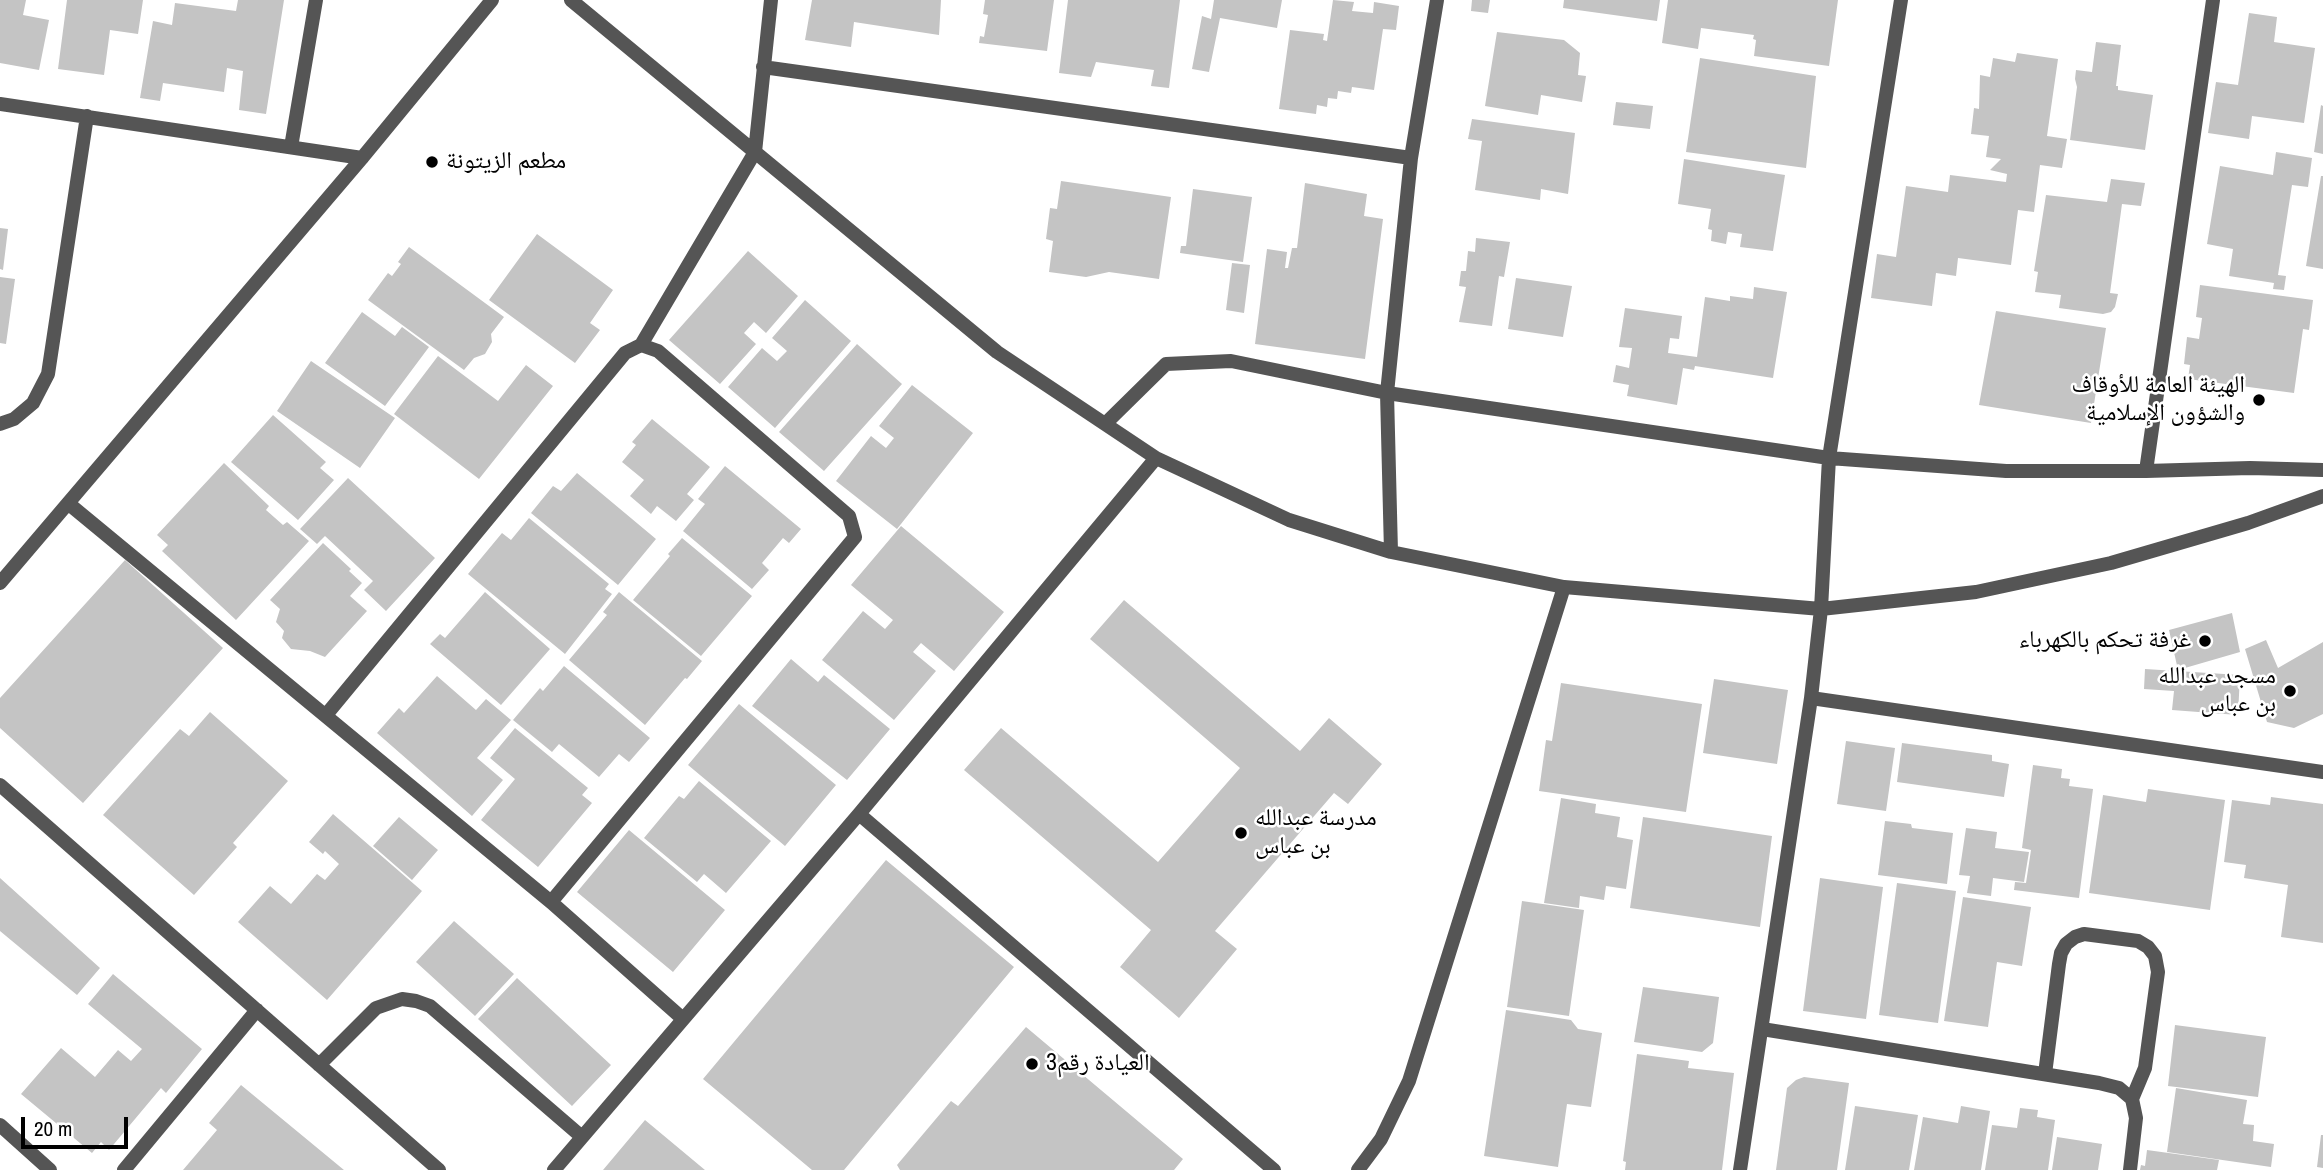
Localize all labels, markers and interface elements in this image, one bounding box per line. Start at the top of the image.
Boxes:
place label: مطعم الزيتونة [446,148,566,176]
marker: مطعم الزيتونة [424,154,440,170]
place label: الهيئة العامة للأوقاف والشؤون الإسلامية [2072,372,2245,428]
marker: الهيئة العامة للأوقاف والشؤون الإسلامية [2251,392,2267,408]
place label: غرفة تحكم بالكهرباء [2019,627,2191,655]
marker: غرفة تحكم بالكهرباء [2197,633,2213,649]
place label: مسجد عبدالله بن عباس [2158,663,2276,719]
marker: مسجد عبدالله بن عباس [2282,683,2298,699]
place label: مدرسة عبدالله بن عباس [1255,805,1377,861]
marker: مدرسة عبدالله بن عباس [1233,825,1249,841]
place label: 3العيادة رقم [1046,1050,1150,1078]
marker: 3العيادة رقم [1024,1056,1040,1072]
scale bar [24,1104,131,1148]
text: 20 m [34,1114,72,1143]

